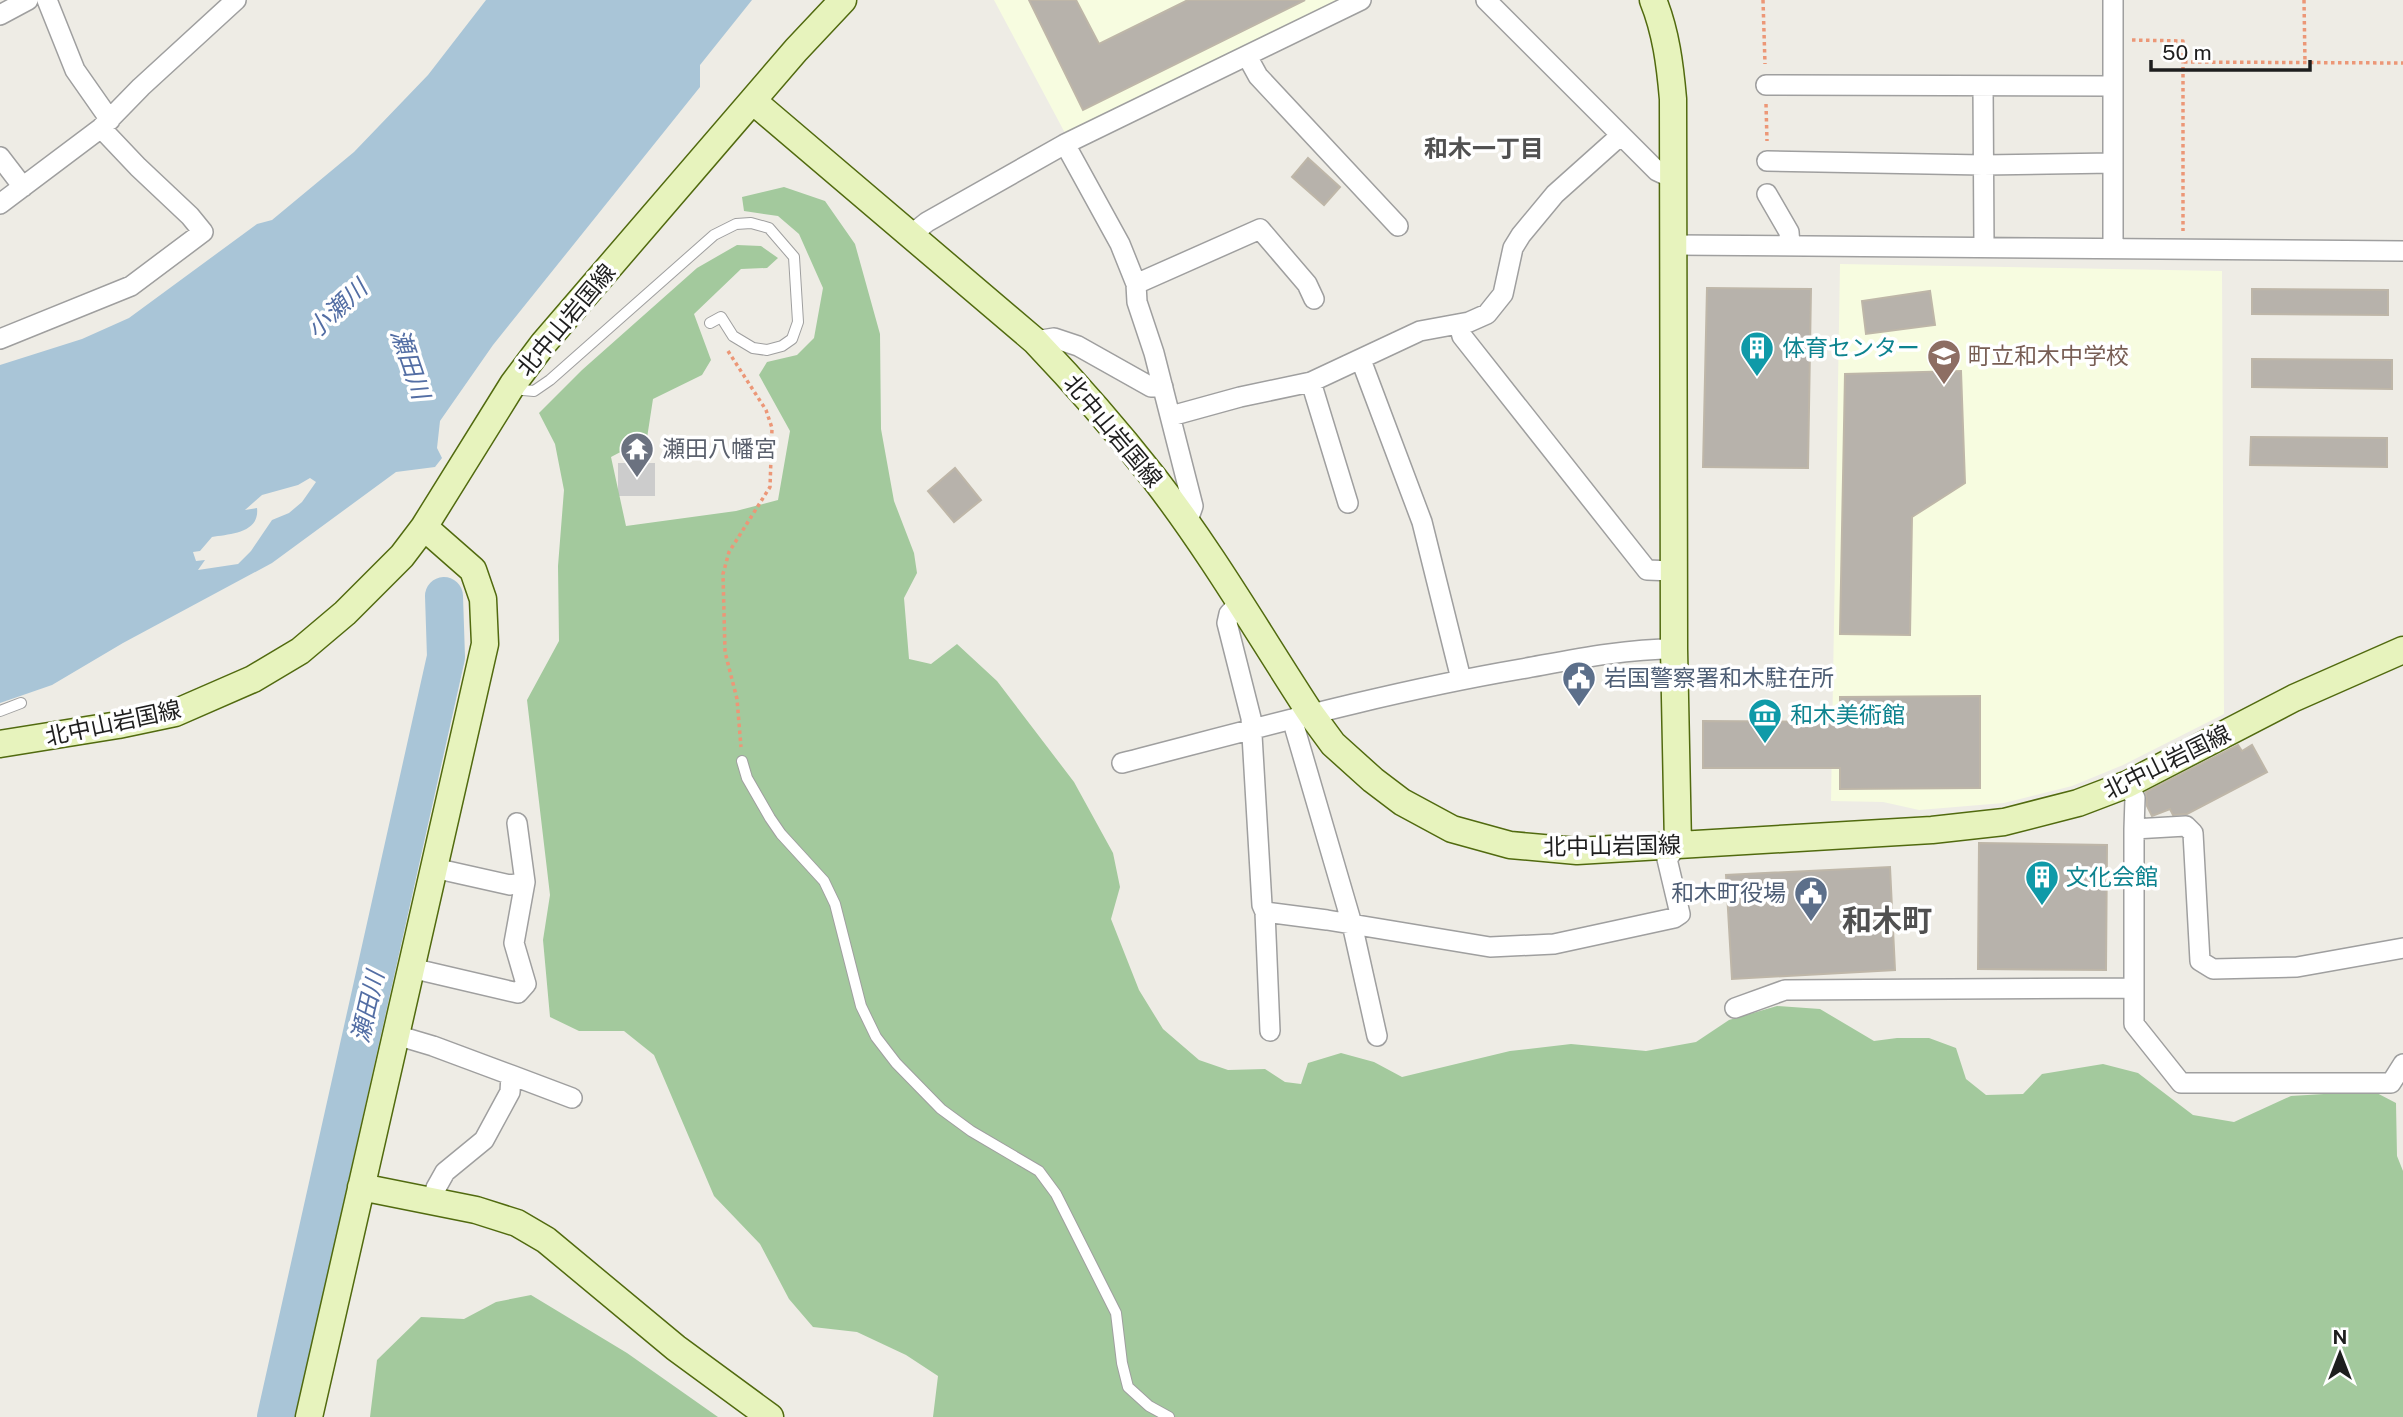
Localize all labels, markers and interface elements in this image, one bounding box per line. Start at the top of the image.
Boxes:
scale bar [2151,28,2310,72]
text: 50 m [2162,40,2212,65]
district label: 和木一丁目 [1424,134,1544,162]
street label: 北中山岩国線 [511,258,620,381]
water label: 小瀬川 [300,271,374,343]
water label: 瀬田川 [386,325,437,405]
building icon: 体育センター [1738,329,1776,378]
place label: 体育センター [1782,334,1920,361]
school or university icon: 町立和木中学校 [1925,337,1963,386]
place label: 町立和木中学校 [1968,342,2129,369]
street label: 北中山岩国線 [1059,369,1168,492]
temple icon: 瀬田八幡宮 [618,430,656,479]
place label: 瀬田八幡宮 [662,435,777,462]
public building icon: 岩国警察署和木駐在所 [1560,659,1598,708]
place label: 岩国警察署和木駐在所 [1604,664,1834,691]
street label: 北中山岩国線 [43,695,183,750]
museum icon: 和木美術館 [1746,696,1784,745]
place label: 和木美術館 [1790,701,1905,728]
street label: 北中山岩国線 [2099,719,2235,804]
street label: 北中山岩国線 [1543,831,1681,860]
building icon: 文化会館 [2023,858,2061,907]
place label: 文化会館 [2066,863,2158,890]
public building icon: 和木町役場 [1792,874,1830,923]
place label: 和木町役場 [1671,879,1786,906]
district label: 和木町 [1842,902,1932,938]
water label: 瀬田川 [345,966,389,1045]
north arrow [2305,1319,2375,1389]
text: N [2333,1326,2347,1348]

